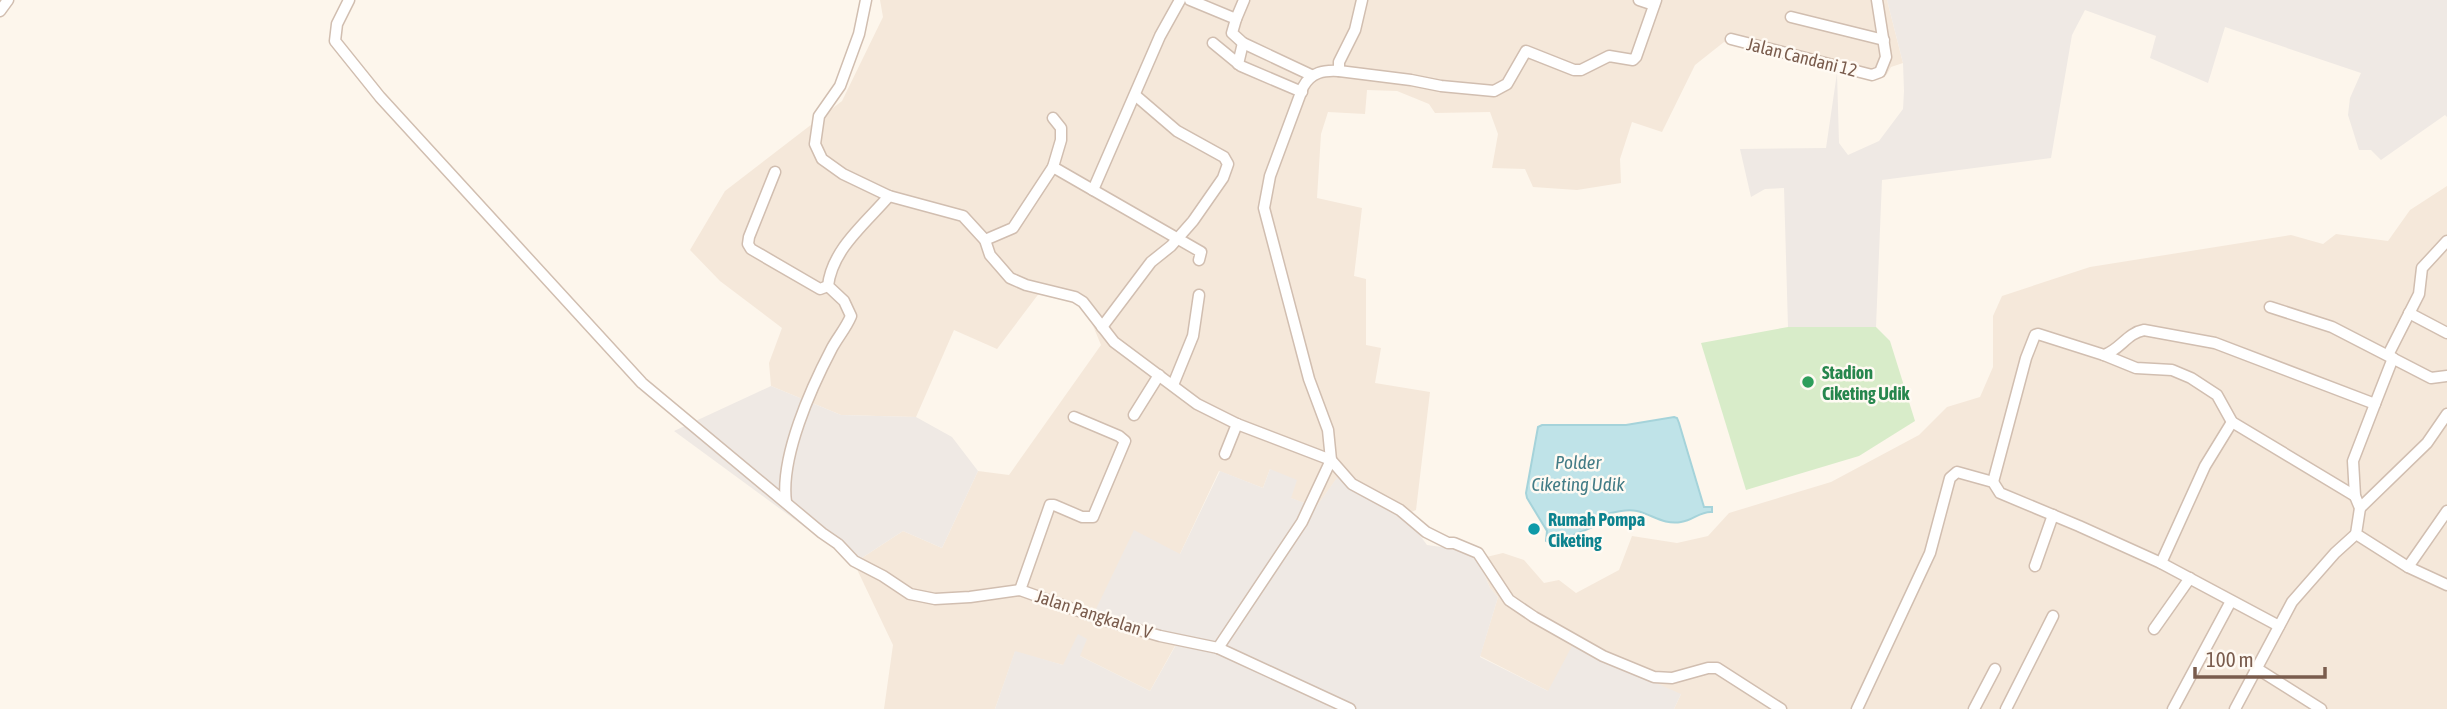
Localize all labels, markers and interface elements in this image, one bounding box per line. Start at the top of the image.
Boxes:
street label: Jalan Candani 12 [1745,33,1859,81]
place label: Stadion Ciketing Udik [1822,362,1911,404]
marker: Stadion Ciketing Udik [1800,374,1816,390]
water label: Polder Ciketing Udik [1531,451,1625,495]
place label: Rumah Pompa Ciketing [1548,509,1645,551]
marker: Rumah Pompa Ciketing [1526,521,1542,537]
street label: Jalan Pangkalan V [1033,585,1155,643]
scale bar [2195,636,2324,680]
text: 100 m [2206,647,2254,671]

